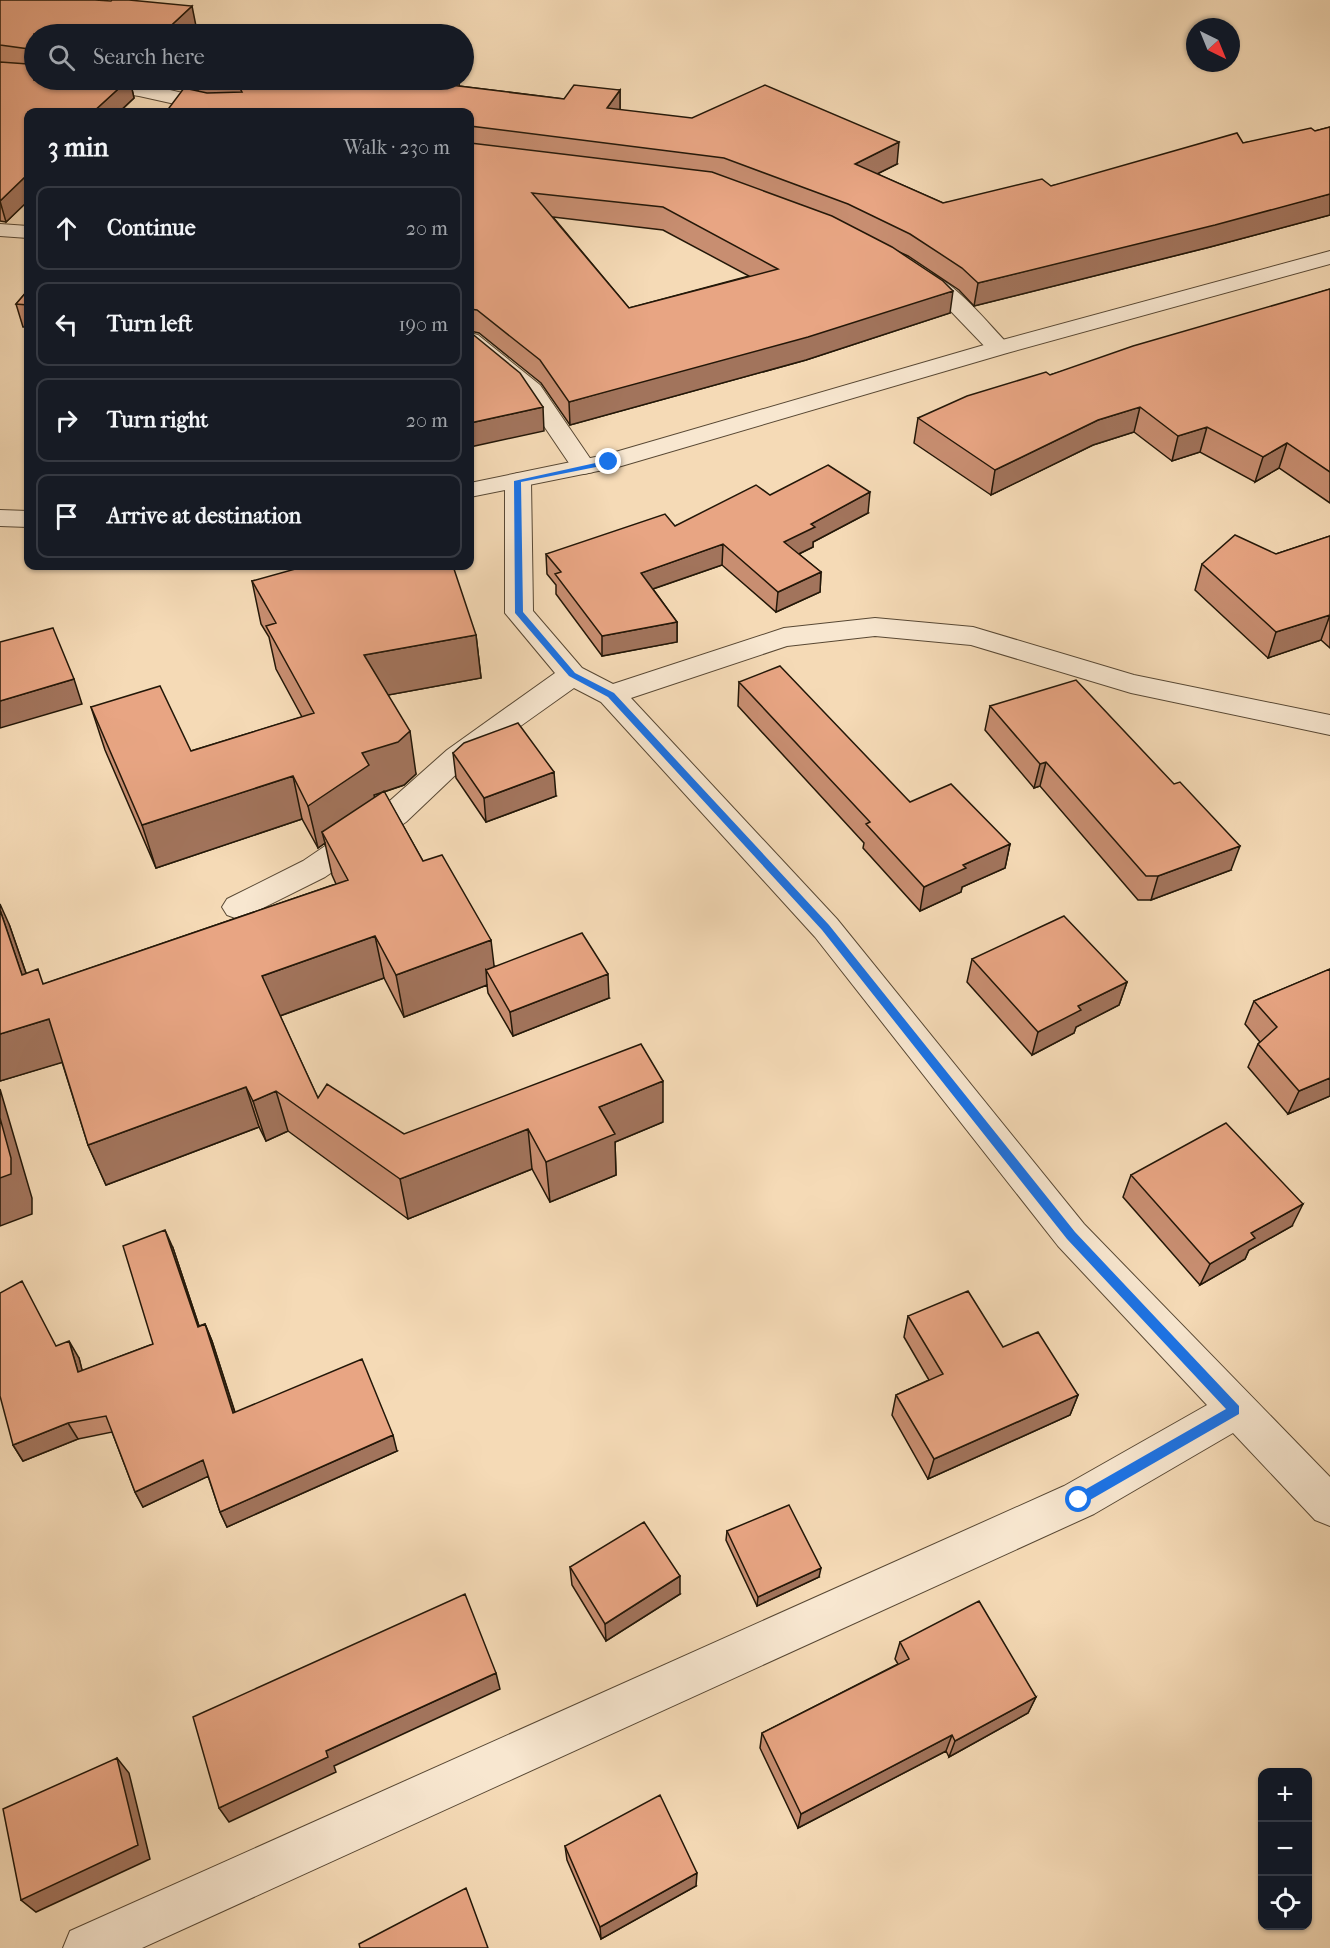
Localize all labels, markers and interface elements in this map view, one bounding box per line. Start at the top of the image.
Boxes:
north arrow [1186,18,1240,72]
search box [24,24,474,90]
icon: search [45,41,78,74]
text: Search here [93,44,205,70]
text: 3 min [48,132,109,163]
text: Walk · 230 m [344,136,450,159]
icon: ahead [50,212,83,245]
text: Continue [107,215,196,241]
text: 20 m [406,217,448,240]
icon: left [50,308,83,341]
text: Turn left [107,311,193,337]
text: 190 m [398,313,448,336]
icon: right [50,404,83,437]
text: Turn right [107,407,208,433]
text: 20 m [406,409,448,432]
route end [595,448,621,474]
icon: arrive [50,500,83,533]
text: Arrive at destination [107,503,301,529]
route start [1065,1486,1091,1512]
map controls [1258,1768,1312,1930]
button: + [1258,1768,1312,1822]
button: − [1258,1822,1312,1876]
button: locate [1258,1876,1312,1930]

